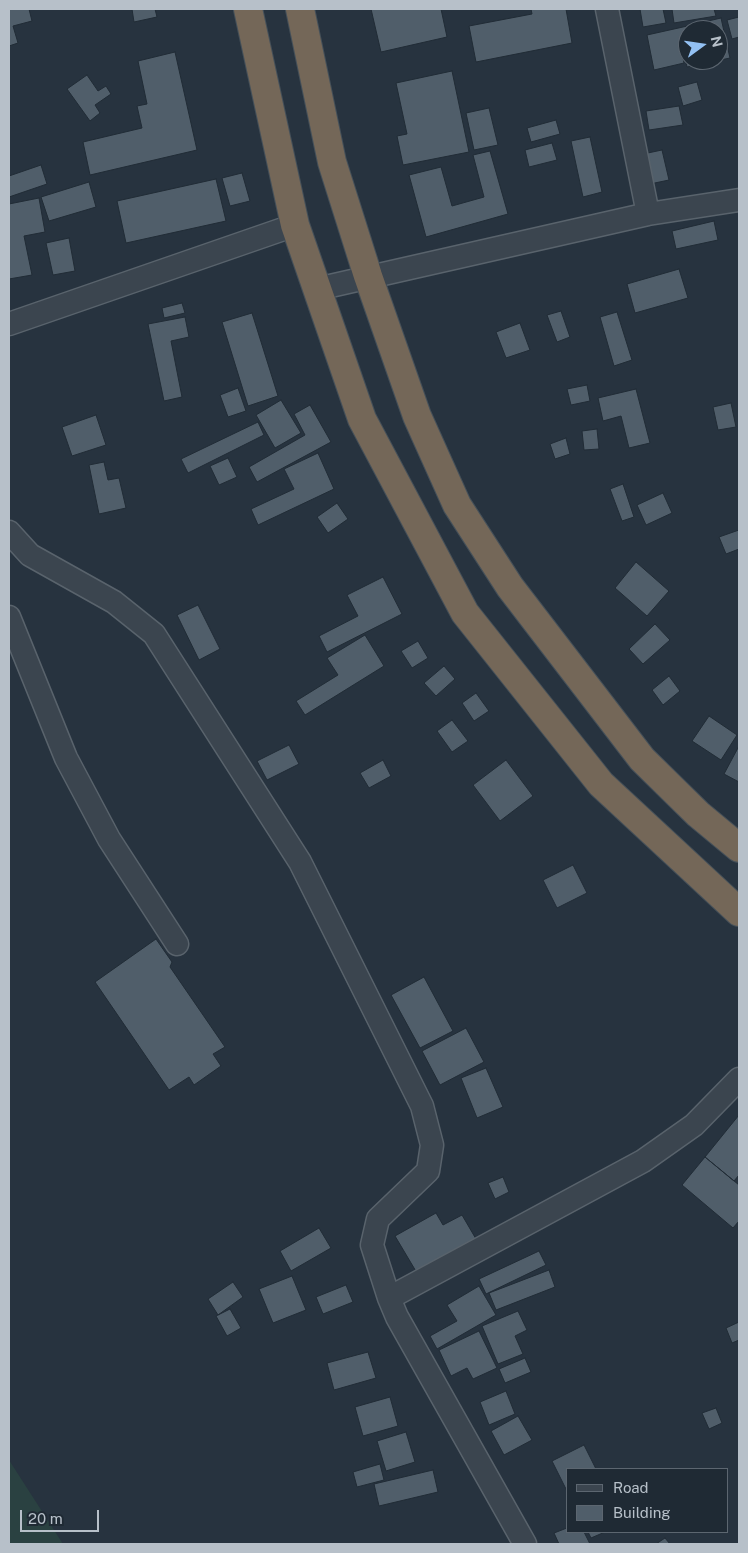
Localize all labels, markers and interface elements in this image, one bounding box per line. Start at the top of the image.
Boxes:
north arrow [678,20,728,70]
text: N [707,34,726,49]
legend [566,1468,728,1533]
text: Road [613,1479,649,1496]
scale bar [22,1500,101,1532]
text: Building [613,1504,671,1521]
text: 20 m [28,1510,63,1527]

